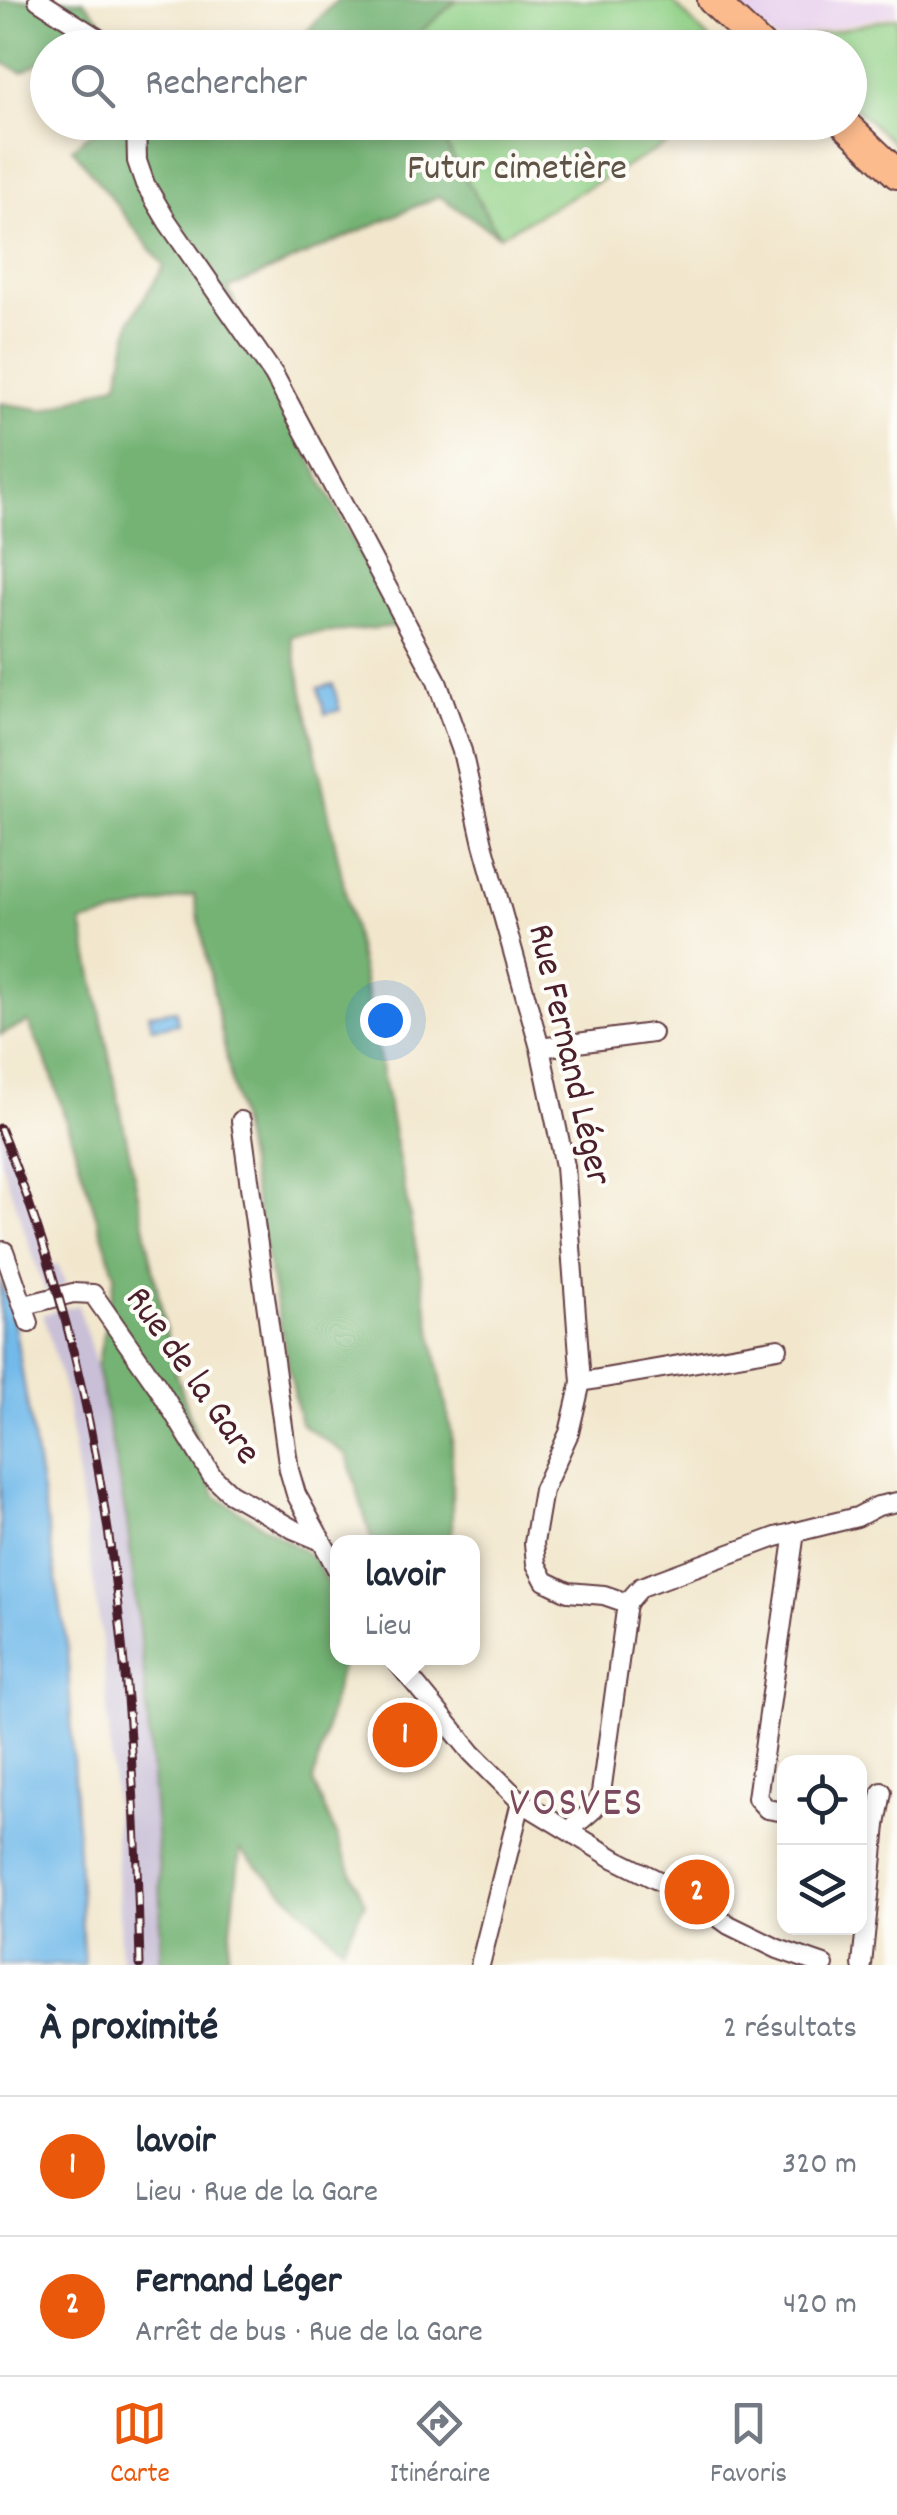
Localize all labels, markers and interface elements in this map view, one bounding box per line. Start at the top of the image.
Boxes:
search box [30,30,867,140]
icon: search [65,58,120,113]
text: Rechercher [145,58,307,113]
park label: Futur cimetière [407,143,627,198]
street label: Rue Fernand Léger [510,919,624,1191]
your location [360,995,411,1046]
street label: Rue de la Gare [109,1276,273,1478]
popup [330,1535,480,1665]
text: lavoir [365,1550,445,1605]
text: Lieu [365,1605,411,1651]
pin: 1 [372,1698,438,1772]
map controls [777,1755,867,1935]
button: locate [777,1755,867,1845]
district label: VOSVES [509,1776,645,1836]
button: layers [777,1845,867,1935]
pin: 2 [664,1854,730,1930]
text: À proximité [40,2000,218,2060]
text: 2 résultats [723,2007,857,2053]
text: lavoir [135,2116,216,2171]
text: 1 [69,2143,76,2189]
text: 320 m [782,2143,857,2189]
text: Lieu · Rue de la Gare [135,2171,378,2217]
text: Fernand Léger [135,2256,342,2311]
text: 2 [66,2283,79,2329]
text: 420 m [783,2283,857,2329]
text: Arrêt de bus · Rue de la Gare [135,2311,483,2357]
tab: Carte [110,2396,170,2496]
tab: Itinéraire [390,2396,490,2496]
tab: Favoris [710,2396,787,2496]

